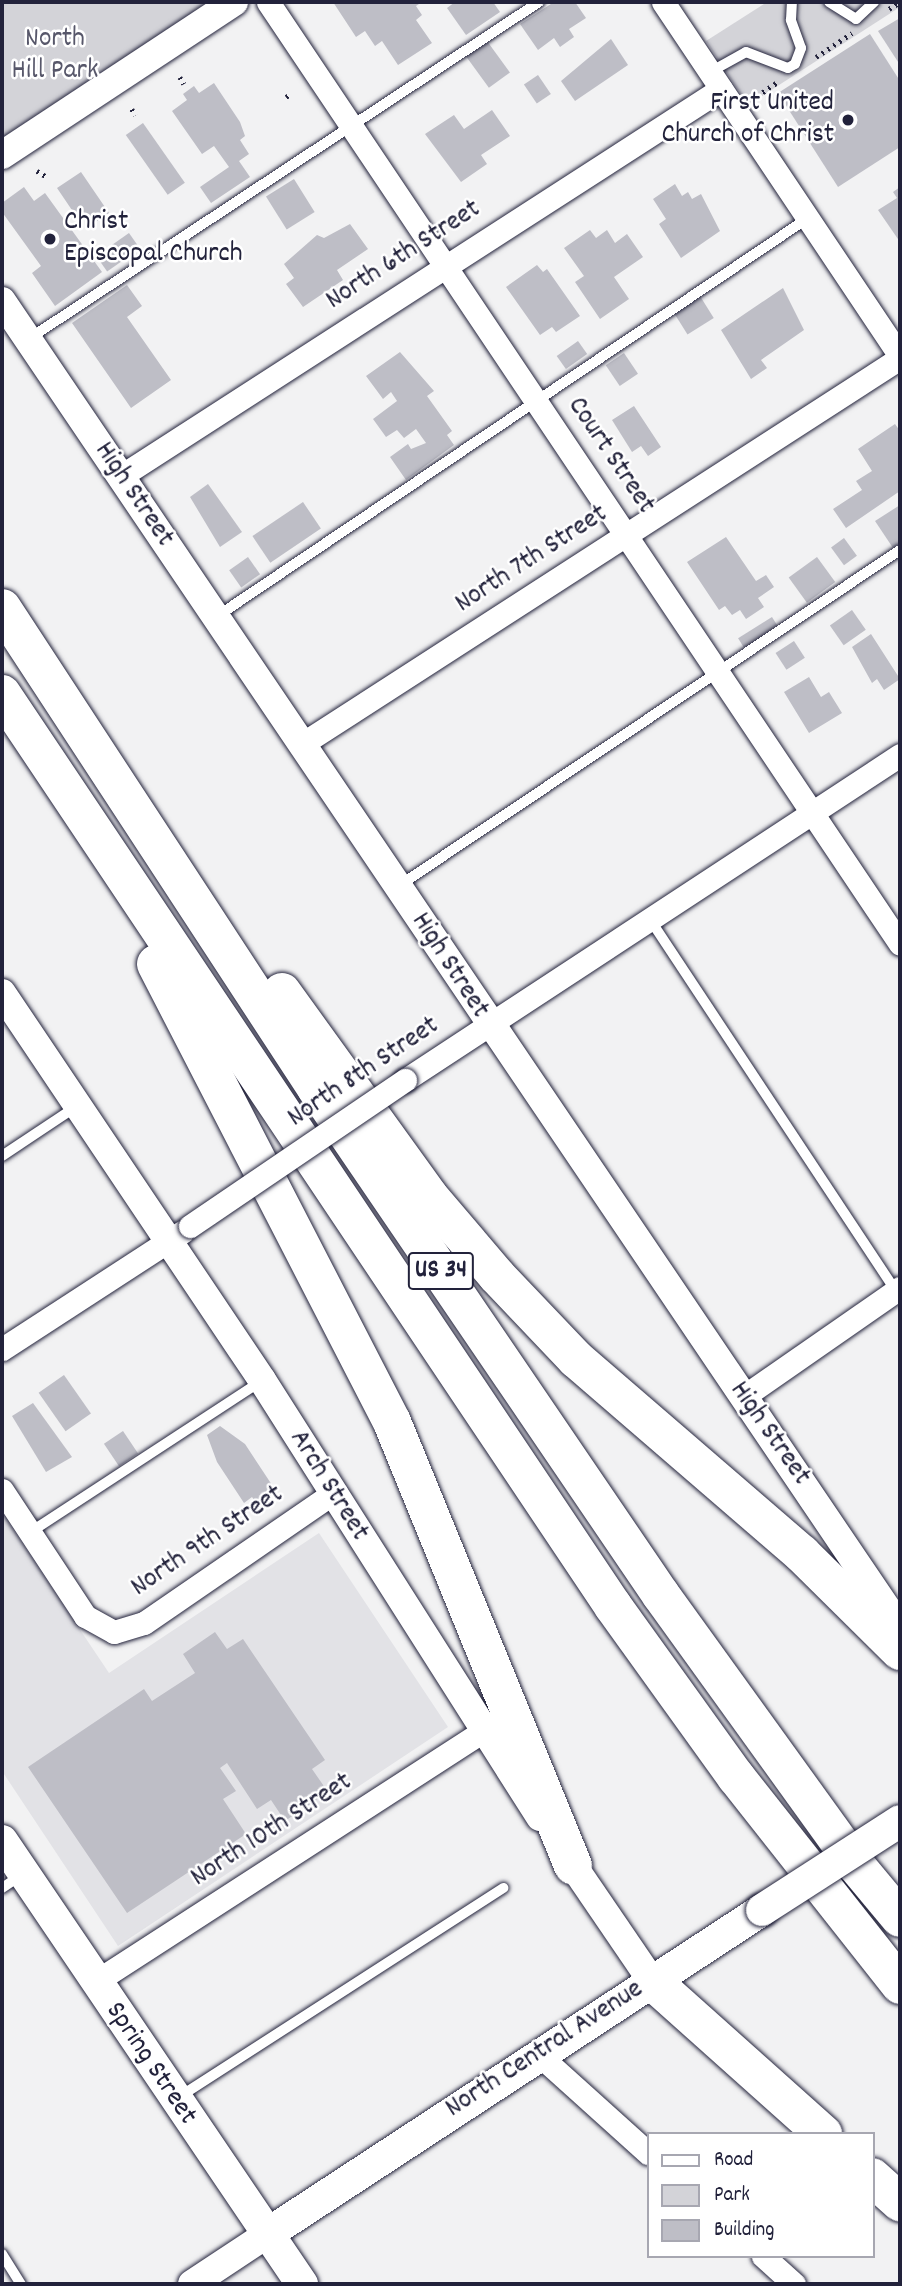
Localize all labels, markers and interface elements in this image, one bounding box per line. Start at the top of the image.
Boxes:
park label: North Hill Park [12,23,98,89]
place label: First United Church of Christ [661,87,834,153]
marker: First United Church of Christ [840,112,856,128]
street label: North 6th Street [320,194,488,318]
place label: Christ Episcopal Church [64,206,243,272]
marker: Christ Episcopal Church [42,231,58,247]
street label: Court Street [559,391,661,521]
street label: High Street [86,436,180,554]
street label: North 7th Street [450,498,614,622]
street label: High Street [403,907,495,1025]
street label: North 8th Street [282,1010,446,1136]
road number: US 34 [408,1248,474,1294]
street label: High Street [721,1376,817,1492]
street label: Arch Street [281,1424,375,1548]
street label: North 9th Street [125,1479,291,1605]
street label: North 10th Street [185,1766,359,1896]
street label: North Central Avenue [440,1974,650,2126]
street label: Spring Street [97,1996,203,2132]
legend [646,2132,874,2258]
text: Road [714,2146,753,2176]
text: Park [714,2181,750,2211]
text: Building [714,2216,774,2246]

